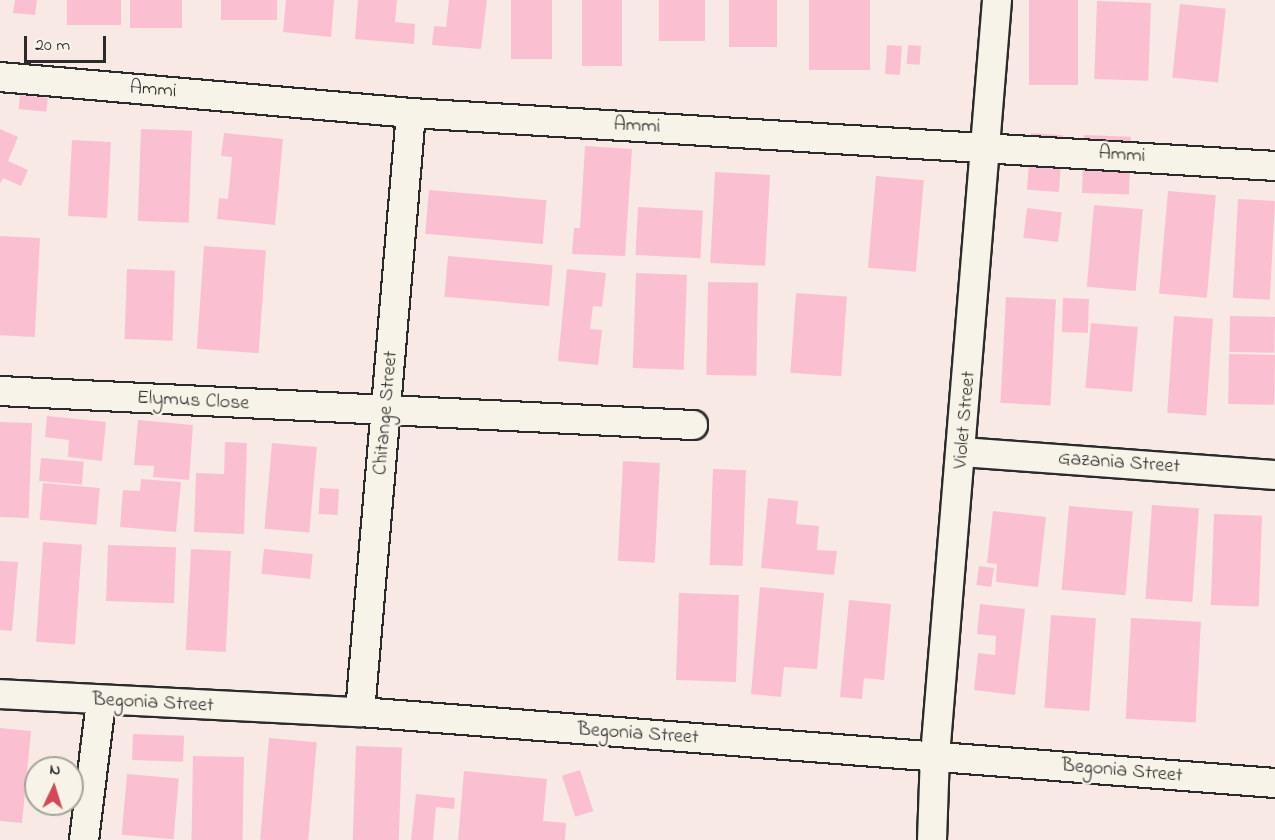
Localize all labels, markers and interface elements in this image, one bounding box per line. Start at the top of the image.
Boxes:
scale bar [27,24,110,62]
text: 20 m [35,33,70,59]
street label: Ammi [129,76,177,104]
street label: Ammi [613,113,661,139]
street label: Ammi [1098,141,1146,169]
street label: Chitange Street [369,350,403,476]
street label: Violet Street [949,370,981,470]
street label: Elymus Close [136,386,250,416]
street label: Gazania Street [1057,447,1181,479]
street label: Begonia Street [92,688,214,718]
street label: Begonia Street [577,718,699,750]
street label: Begonia Street [1060,754,1184,788]
north arrow [24,756,84,816]
text: N [49,758,61,782]

